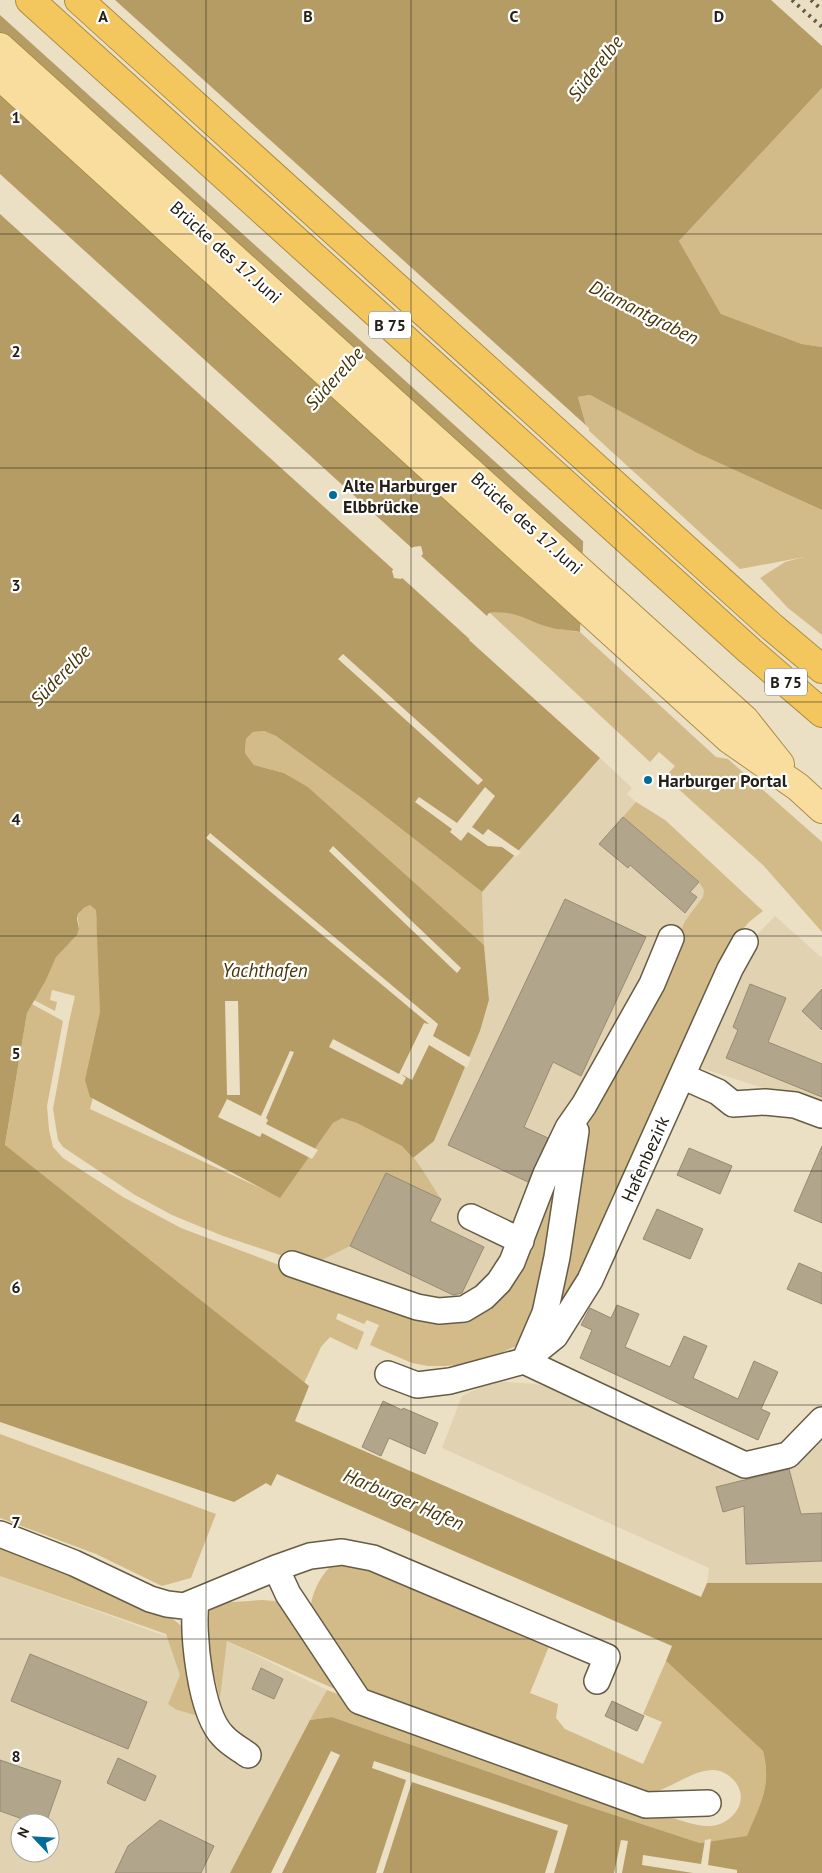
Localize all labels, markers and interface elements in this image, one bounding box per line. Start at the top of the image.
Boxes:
text: A [98,6,108,26]
text: B [303,6,313,26]
text: C [510,6,519,26]
text: D [714,6,724,26]
water label: Süderelbe [562,30,628,106]
text: 1 [11,107,21,127]
street label: Brücke des 17. Juni [165,196,287,308]
water label: Diamantgraben [585,274,703,350]
road number: B 75 [369,312,411,338]
text: 2 [11,341,21,361]
water label: Süderelbe [299,341,369,414]
street label: Brücke des 17. Juni [466,467,588,579]
place label: Alte Harburger Elbbrücke [343,474,457,518]
marker: Alte Harburger Elbbrücke [327,489,339,501]
text: 3 [11,575,21,595]
water label: Süderelbe [25,639,95,711]
road number: B 75 [765,669,807,696]
place label: Harburger Portal [658,769,788,792]
marker: Harburger Portal [642,774,654,786]
text: 4 [11,809,21,829]
water label: Yachthafen [222,958,308,982]
text: 5 [11,1043,21,1063]
street label: Hafenbezirk [616,1112,674,1206]
text: 6 [11,1277,21,1297]
water label: Harburger Hafen [340,1463,468,1535]
text: 7 [11,1512,21,1532]
text: 8 [11,1746,21,1766]
north arrow [10,1813,60,1863]
text: N [13,1825,33,1840]

